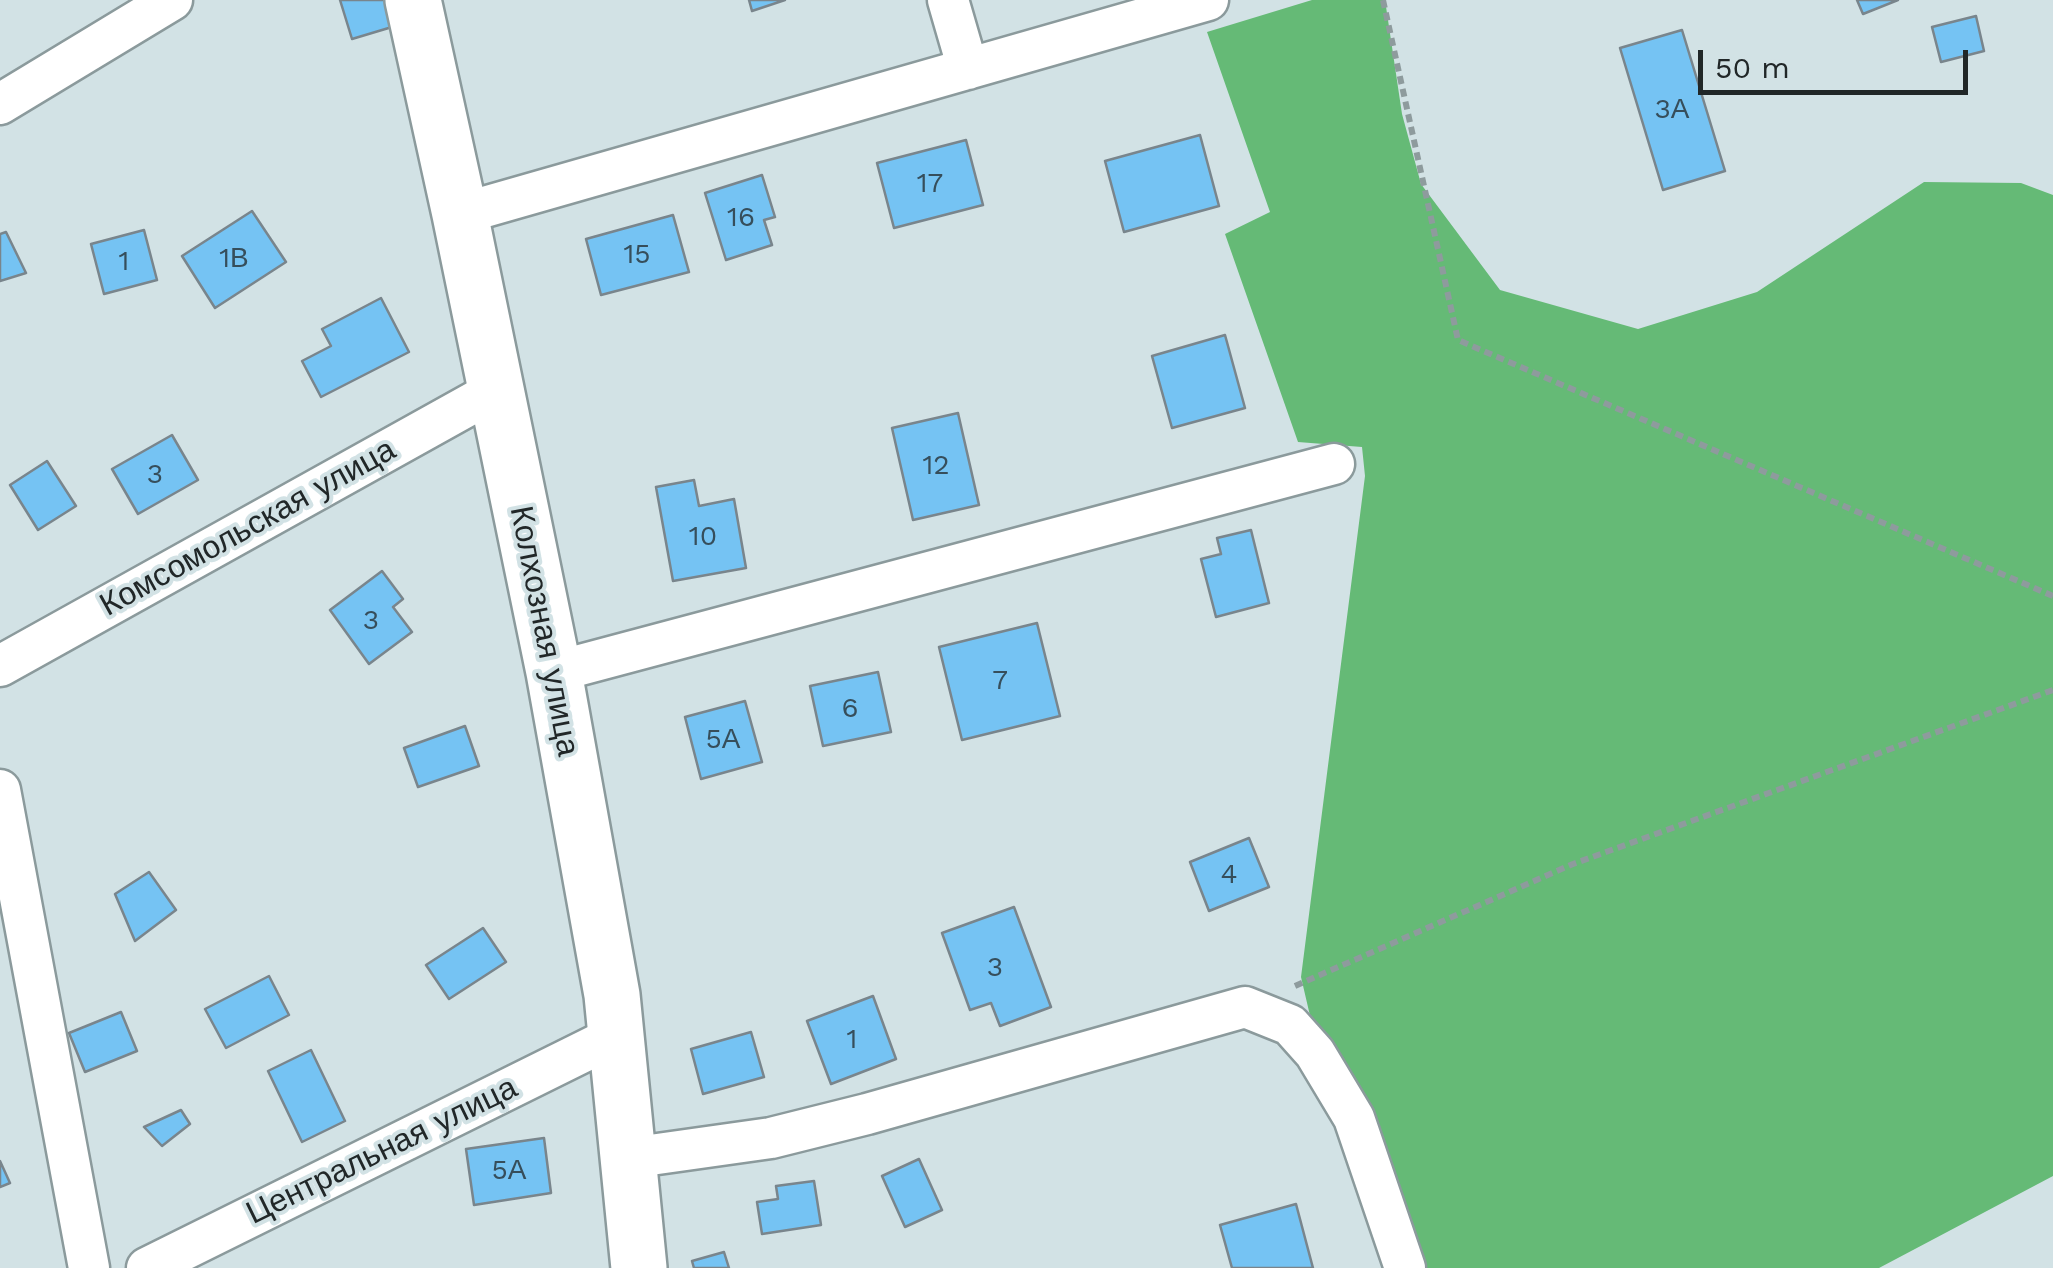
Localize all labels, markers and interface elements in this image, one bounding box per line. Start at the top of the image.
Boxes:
scale bar [1703,30,1973,92]
text: 50 m [1715,50,1790,85]
house number: 3А [1655,93,1689,127]
house number: 17 [917,167,943,201]
house number: 16 [727,201,755,235]
house number: 15 [623,238,651,272]
house number: 1В [219,242,249,276]
house number: 1 [119,245,129,279]
street label: Комсомольская улица [94,431,402,625]
house number: 12 [922,449,950,483]
house number: 3 [147,458,163,492]
street label: Колхозная улица [501,503,587,759]
house number: 10 [689,520,717,554]
house number: 3 [363,604,379,638]
house number: 7 [992,664,1008,698]
house number: 6 [841,692,859,726]
house number: 5А [706,723,740,757]
house number: 4 [1220,858,1238,892]
house number: 3 [987,951,1003,985]
house number: 1 [847,1023,857,1057]
street label: Центральная улица [240,1069,524,1233]
house number: 5А [492,1154,526,1188]

